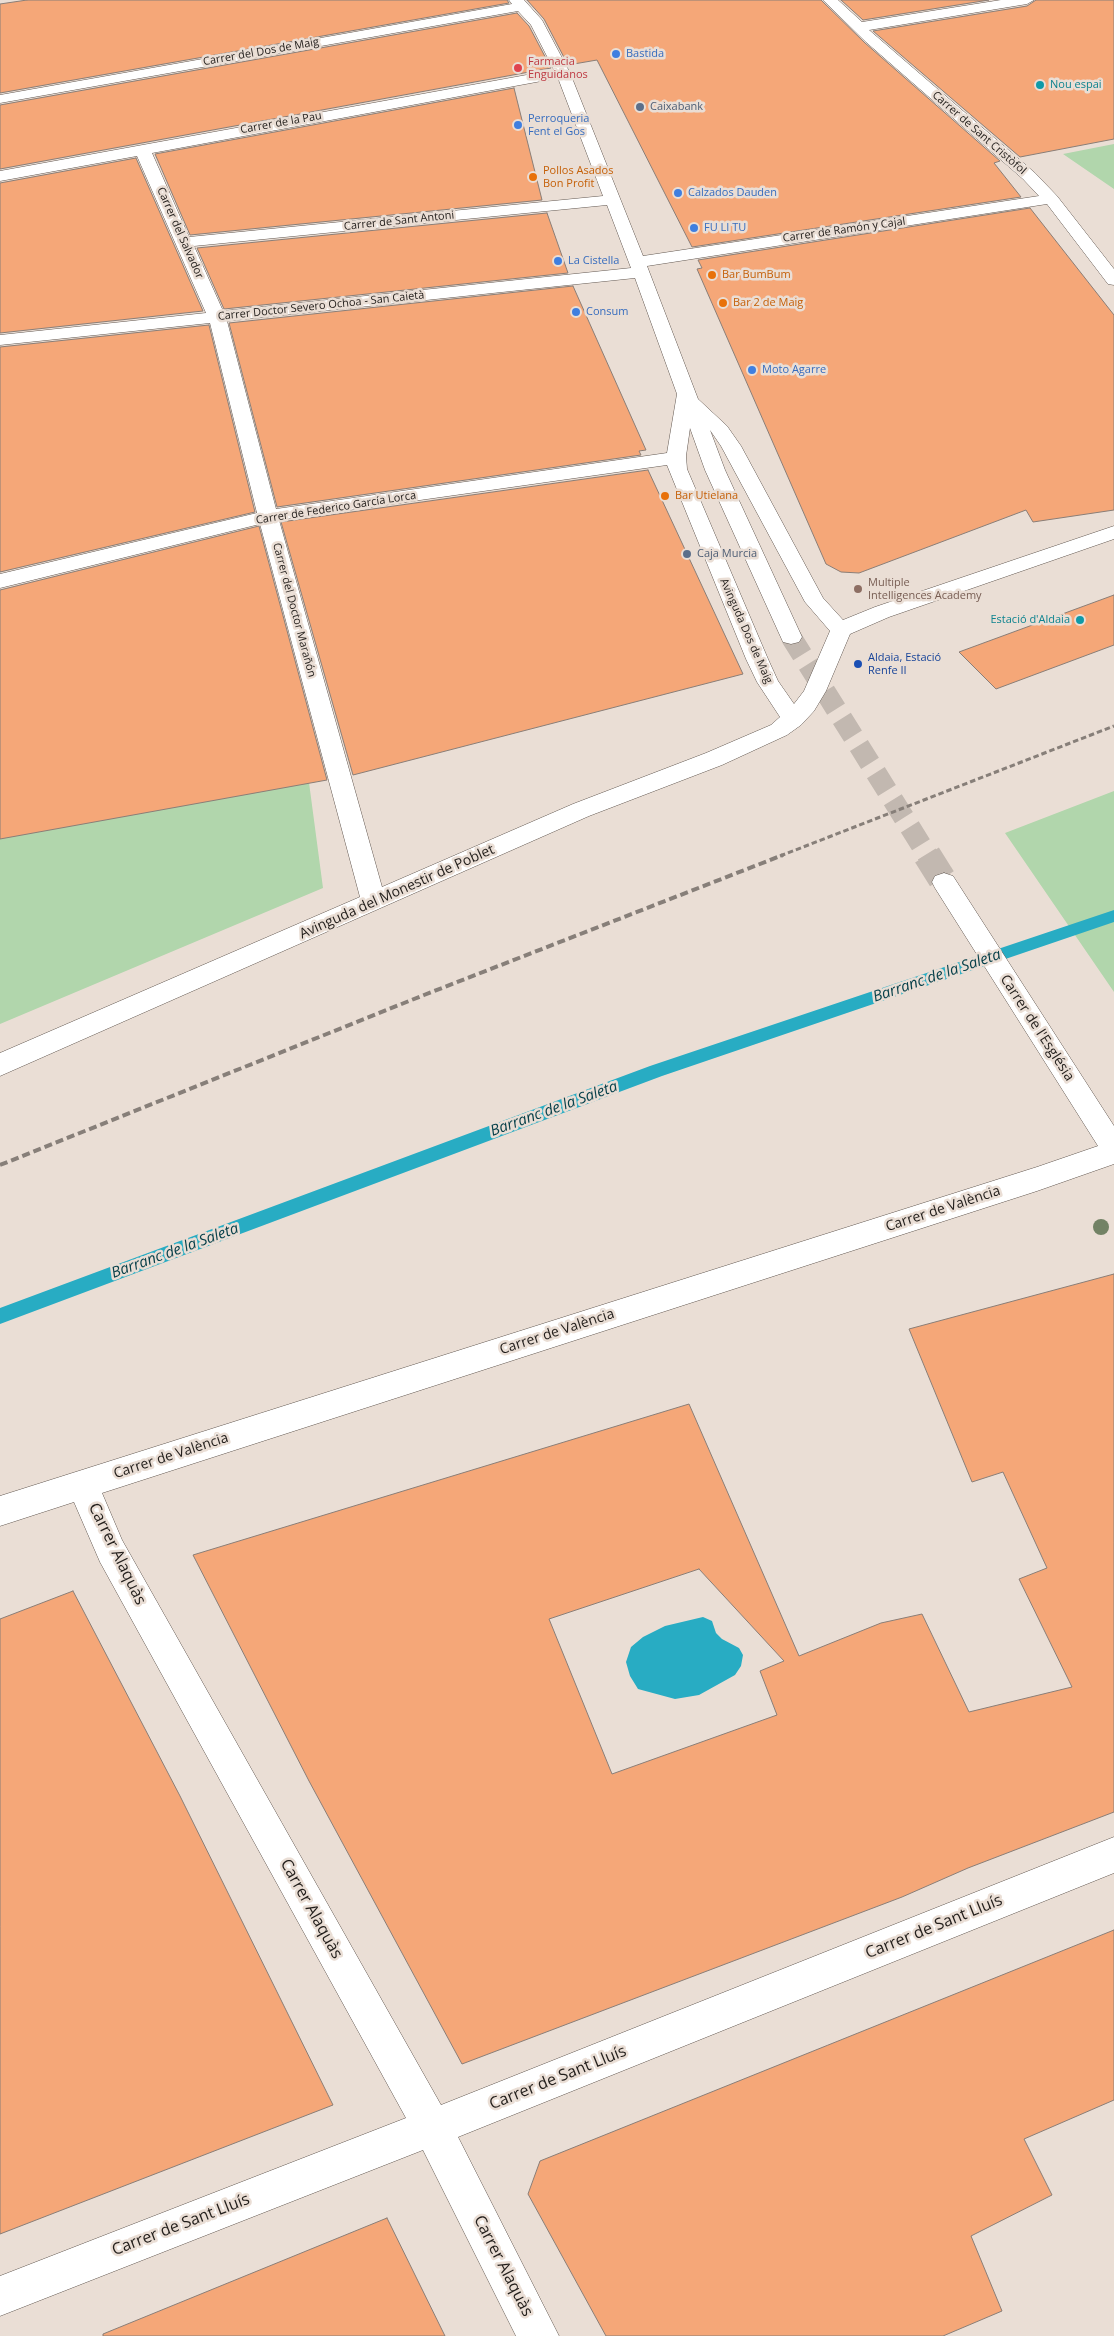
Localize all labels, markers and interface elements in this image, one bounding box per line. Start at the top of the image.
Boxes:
street label: Carrer del Dos de Maig [202,35,320,69]
place label: Bastida [626,47,664,61]
marker: Bastida [610,48,622,60]
place label: Farmacia Enguidanos [528,55,588,81]
marker: Farmacia Enguidanos [512,62,524,74]
place label: Nou espai [1050,78,1102,92]
marker: Nou espai [1034,79,1046,91]
street label: Carrer de Sant Cristòfol [929,89,1029,177]
place label: Caixabank [650,100,703,114]
marker: Caixabank [634,101,646,113]
street label: Carrer de la Pau [239,109,323,137]
place label: Perroqueria Fent el Gos [528,112,589,138]
marker: Perroqueria Fent el Gos [512,119,524,131]
place label: Pollos Asados Bon Profit [543,164,613,190]
marker: Pollos Asados Bon Profit [527,171,539,183]
street label: Carrer del Salvador [154,185,206,281]
place label: Calzados Dauden [688,186,777,200]
marker: Calzados Dauden [672,187,684,199]
street label: Carrer de Sant Antoni [343,209,455,233]
street label: Carrer de Ramón y Cajal [782,215,906,245]
place label: FU LI TU [704,221,746,235]
marker: FU LI TU [688,222,700,234]
place label: La Cistella [568,254,619,268]
marker: La Cistella [552,255,564,267]
place label: Bar BumBum [722,268,791,282]
marker: Bar BumBum [706,269,718,281]
street label: Carrer Doctor Severo Ochoa - San Caietà [217,289,425,323]
place label: Bar 2 de Maig [733,296,803,310]
marker: Bar 2 de Maig [717,297,729,309]
place label: Consum [586,305,628,319]
marker: Consum [570,306,582,318]
place label: Moto Agarre [762,363,826,377]
marker: Moto Agarre [746,364,758,376]
street label: Carrer de Federico García Lorca [255,489,417,527]
place label: Bar Utielana [675,489,738,503]
marker: Bar Utielana [659,490,671,502]
street label: Carrer del Doctor Marañón [270,541,318,679]
place label: Caja Murcia [697,547,757,561]
marker: Caja Murcia [681,548,693,560]
street label: Avinguda Dos de Maig [717,576,775,686]
place label: Multiple Intelligences Academy [868,576,982,602]
marker: Multiple Intelligences Academy [852,583,864,595]
place label: Estació d'Aldaia [990,613,1070,627]
marker: Estació d'Aldaia [1074,614,1086,626]
place label: Aldaia, Estació Renfe II [868,651,941,677]
marker: Aldaia, Estació Renfe II [852,658,864,670]
street label: Avinguda del Monestir de Poblet [297,841,497,943]
water label: Barranc de la Saleta [871,946,1003,1006]
street label: Carrer de l'Església [996,972,1078,1084]
water label: Barranc de la Saleta [488,1078,620,1140]
street label: Carrer de València [884,1183,1002,1235]
water label: Barranc de la Saleta [109,1220,241,1282]
street label: Carrer de València [498,1306,616,1358]
street label: Carrer de València [112,1430,230,1482]
street label: Carrer Alaquàs [84,1500,150,1608]
street label: Carrer Alaquàs [276,1856,346,1962]
street label: Carrer de Sant Lluís [863,1891,1005,1963]
street label: Carrer de Sant Lluís [487,2042,629,2114]
street label: Carrer de Sant Lluís [109,2190,253,2260]
street label: Carrer Alaquàs [469,2212,537,2320]

